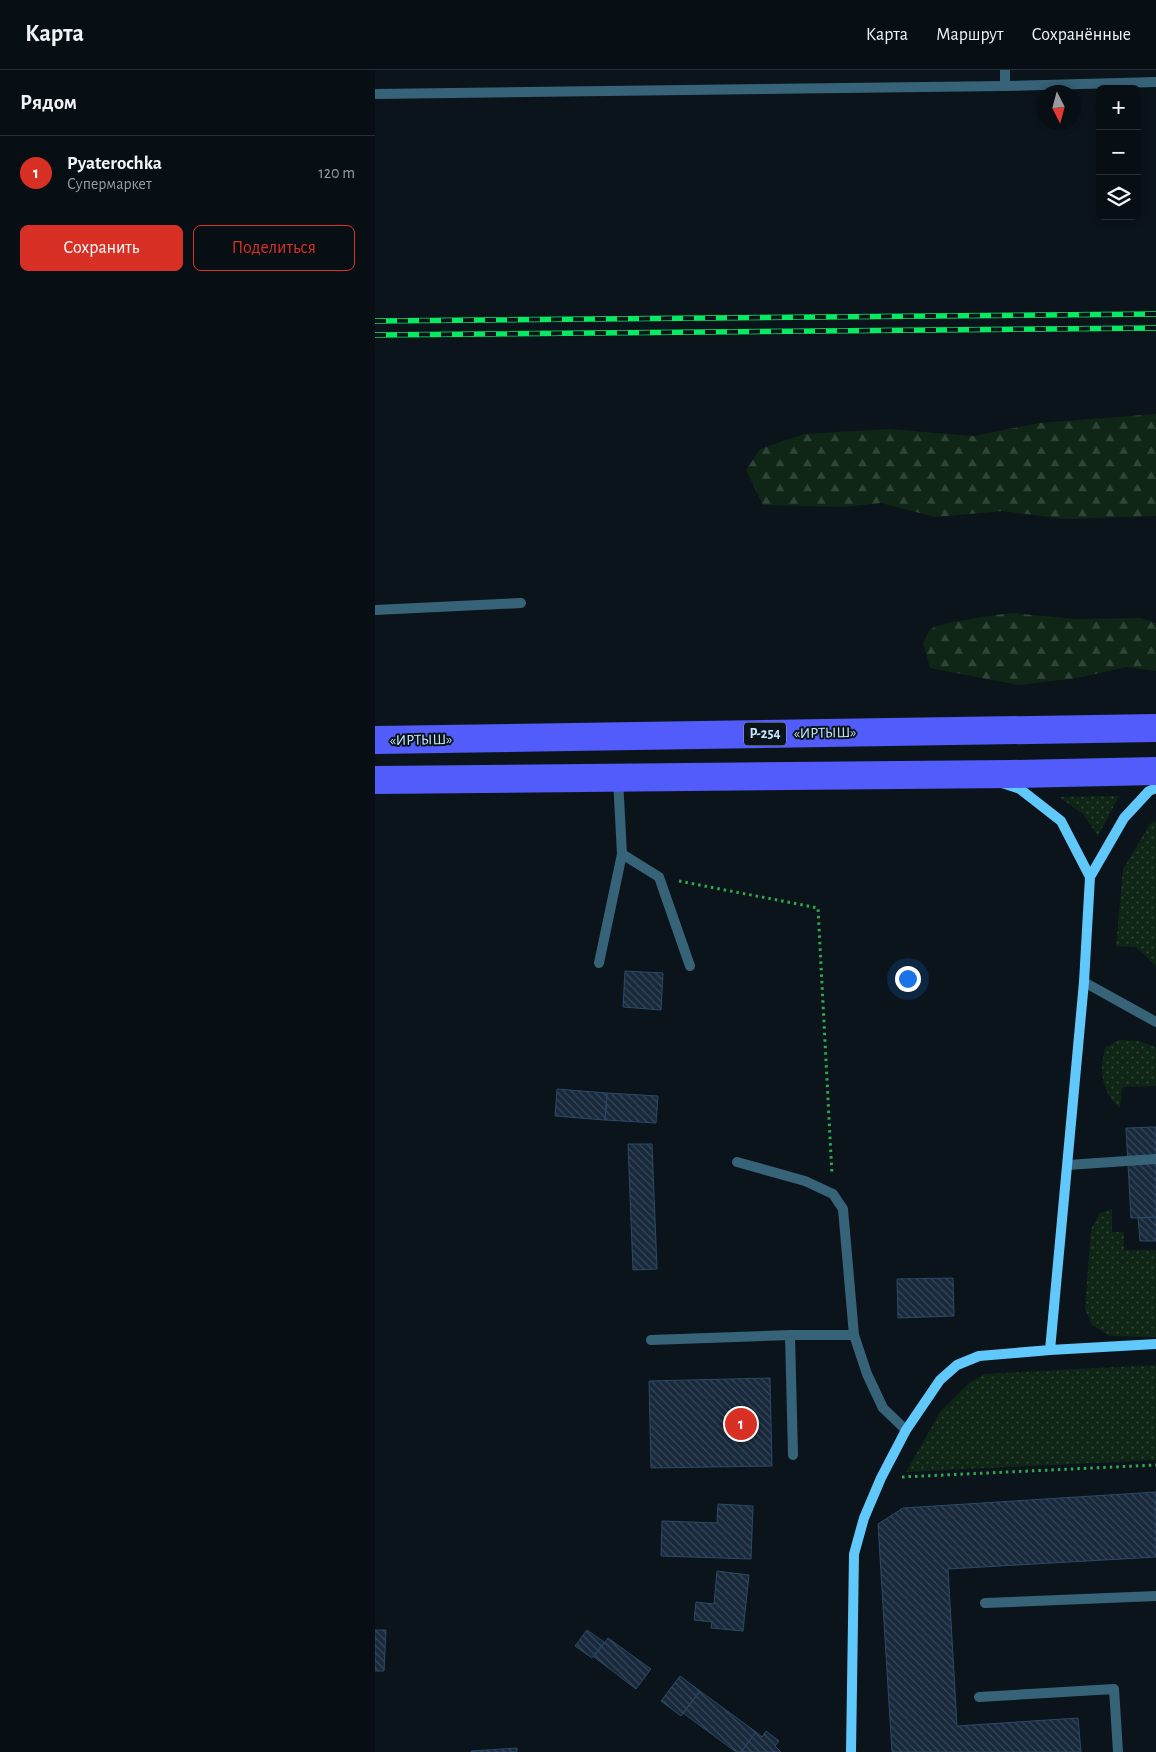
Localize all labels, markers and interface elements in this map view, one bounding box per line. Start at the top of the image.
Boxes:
text: Карта [25,22,84,46]
text: Карта [866,26,908,44]
text: Маршрут [936,26,1004,44]
text: Сохранённые [1032,26,1131,44]
north arrow [1036,85,1081,130]
map controls [1096,85,1141,220]
button: + [1096,85,1141,130]
text: Рядом [20,92,77,113]
button: − [1096,130,1141,175]
text: Pyaterochka [67,154,162,173]
text: 1 [33,165,39,181]
text: 120 m [318,165,355,181]
button: layers [1096,175,1141,220]
text: Супермаркет [67,176,152,192]
button: Сохранить [20,225,183,271]
button: Поделиться [193,225,355,271]
road number: Р-254 [744,722,786,746]
street label: «ИРТЫШ» [793,725,857,741]
street label: «ИРТЫШ» [389,732,453,748]
your location [895,966,921,992]
pin: 1 [725,1405,757,1443]

